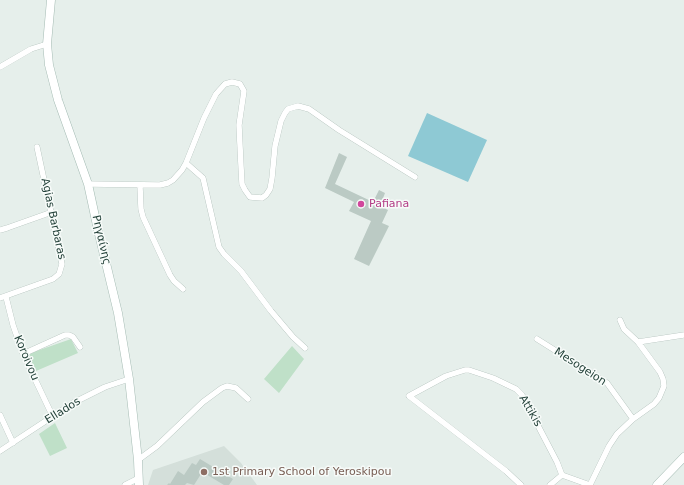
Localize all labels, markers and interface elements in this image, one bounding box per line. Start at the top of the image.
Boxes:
street label: Agias Barbaras [38,177,68,261]
place label: Pafiana [369,197,409,211]
marker: Pafiana [356,199,366,209]
street label: Ρηγαίνης [89,214,113,266]
street label: Koroivou [11,333,41,383]
street label: Mesogeion [552,345,608,389]
street label: Attikis [516,393,544,429]
street label: Ellados [43,395,83,427]
place label: 1st Primary School of Yeroskipou [212,465,392,479]
marker: 1st Primary School of Yeroskipou [199,467,209,477]

